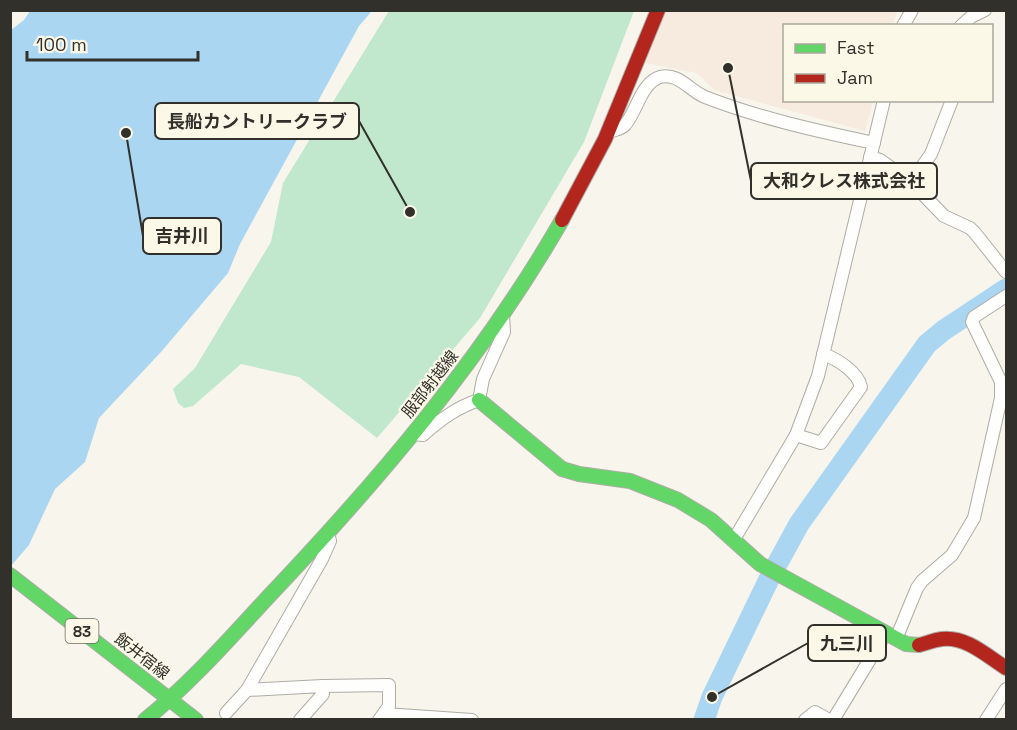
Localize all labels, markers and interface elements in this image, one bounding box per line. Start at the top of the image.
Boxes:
scale bar [27,24,198,62]
legend [783,24,993,102]
text: 100 m [36,33,87,56]
text: Fast [837,36,874,59]
text: Jam [837,66,873,89]
callout: 長船カントリークラブ [155,103,359,139]
text: 長船カントリークラブ [167,110,347,133]
callout: 大和クレス株式会社 [751,163,937,199]
text: 大和クレス株式会社 [763,169,925,192]
callout: 吉井川 [143,218,221,254]
text: 吉井川 [155,224,209,247]
street label: 服部射越線 [397,346,463,422]
road number: 83 [66,619,98,643]
callout: 九三川 [808,625,886,661]
street label: 飯井宿線 [110,628,174,684]
text: 九三川 [820,632,874,655]

